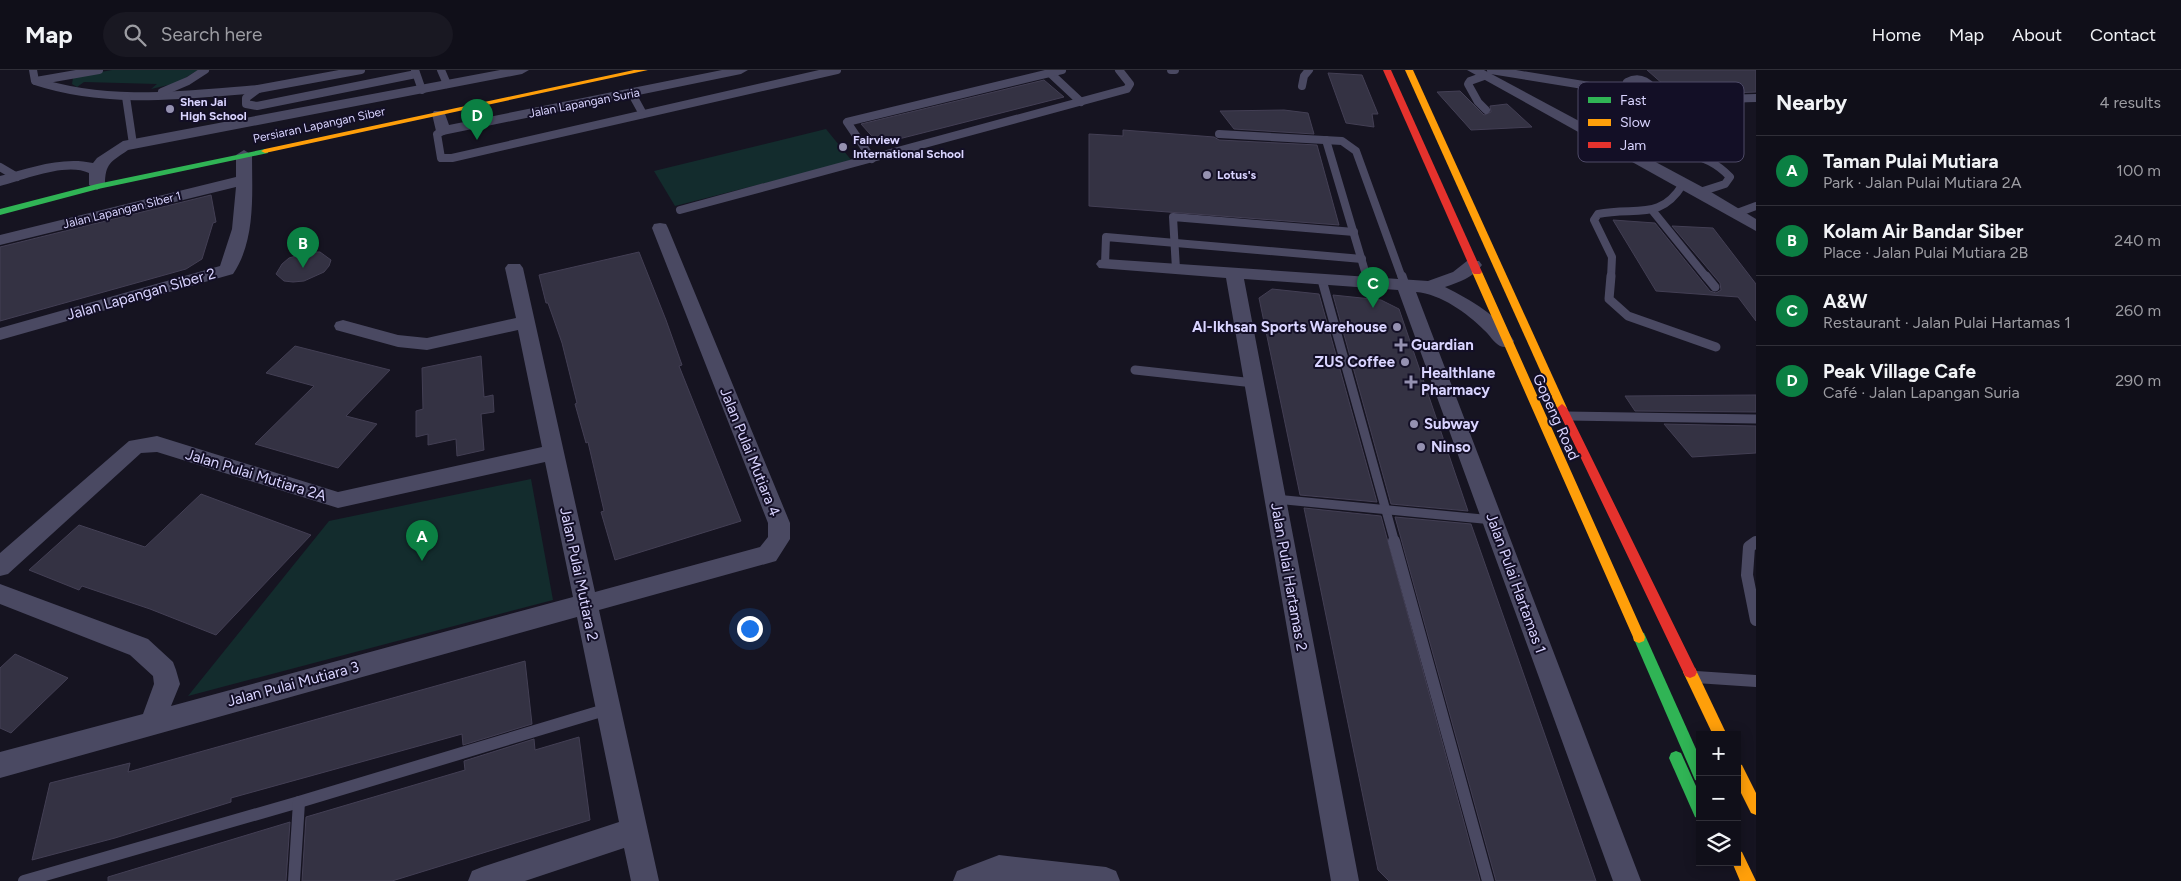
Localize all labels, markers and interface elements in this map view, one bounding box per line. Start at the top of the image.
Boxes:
search box [103,12,453,57]
text: Map [25,20,73,49]
icon: search [121,21,149,49]
text: Search here [161,23,262,46]
text: Home [1872,24,1921,46]
text: Map [1949,24,1984,46]
text: About [2012,24,2062,46]
text: Contact [2090,24,2156,46]
legend [1578,82,1744,162]
street label: Jalan Lapangan Suria [527,85,641,121]
text: Nearby [1776,90,1847,115]
text: Fast [1620,92,1646,109]
text: 4 results [2100,93,2161,112]
place label: Shen Jai High School [180,95,247,123]
pin: D [461,99,493,140]
marker: Shen Jai High School [164,103,176,115]
street label: Persiaran Lapangan Siber [252,104,386,146]
text: Slow [1620,114,1651,131]
place label: Fairview International School [853,133,964,161]
text: Jam [1620,137,1646,154]
marker: Fairview International School [837,141,849,153]
text: Taman Pulai Mutiara [1823,150,1999,173]
text: A [1786,161,1798,180]
text: 100 m [2116,161,2161,180]
place label: Lotus's [1217,168,1257,182]
marker: Lotus's [1201,169,1213,181]
text: Park · Jalan Pulai Mutiara 2A [1823,173,2022,192]
street label: Jalan Lapangan Siber 1 [61,189,183,231]
text: Kolam Air Bandar Siber [1823,220,2024,243]
pin: B [287,227,319,268]
text: B [1787,231,1797,250]
text: 240 m [2114,231,2161,250]
text: Place · Jalan Pulai Mutiara 2B [1823,243,2028,262]
street label: Jalan Lapangan Siber 2 [64,264,218,324]
pin: C [1357,267,1389,308]
text: A&W [1823,290,1868,313]
text: C [1786,301,1798,320]
text: 260 m [2115,301,2161,320]
text: Restaurant · Jalan Pulai Hartamas 1 [1823,313,2071,332]
place label: Al-Ikhsan Sports Warehouse [1192,318,1388,336]
marker: Al-Ikhsan Sports Warehouse [1391,321,1403,333]
place label: Guardian [1411,336,1474,354]
marker: Guardian [1395,339,1407,351]
place label: ZUS Coffee [1314,353,1396,371]
marker: ZUS Coffee [1399,356,1411,368]
text: Peak Village Cafe [1823,360,1976,383]
place label: Healthlane Pharmacy [1421,364,1496,399]
street label: Gopeng Road [1529,371,1583,463]
text: D [1786,371,1798,390]
text: 290 m [2115,371,2161,390]
marker: Healthlane Pharmacy [1405,376,1417,388]
text: Café · Jalan Lapangan Suria [1823,383,2020,402]
street label: Jalan Pulai Mutiara 4 [716,385,784,519]
place label: Subway [1424,415,1479,433]
marker: Subway [1408,418,1420,430]
place label: Ninso [1431,438,1471,456]
marker: Ninso [1415,441,1427,453]
street label: Jalan Pulai Mutiara 2A [183,445,329,505]
street label: Jalan Pulai Hartamas 2 [1267,501,1311,653]
street label: Jalan Pulai Mutiara 2 [556,506,602,642]
street label: Jalan Pulai Hartamas 1 [1482,510,1550,656]
pin: A [406,520,438,561]
your location [737,616,763,642]
street label: Jalan Pulai Mutiara 3 [225,658,361,710]
map controls [1696,731,1741,866]
button: + [1696,731,1741,776]
button: − [1696,776,1741,821]
button: layers [1696,821,1741,866]

